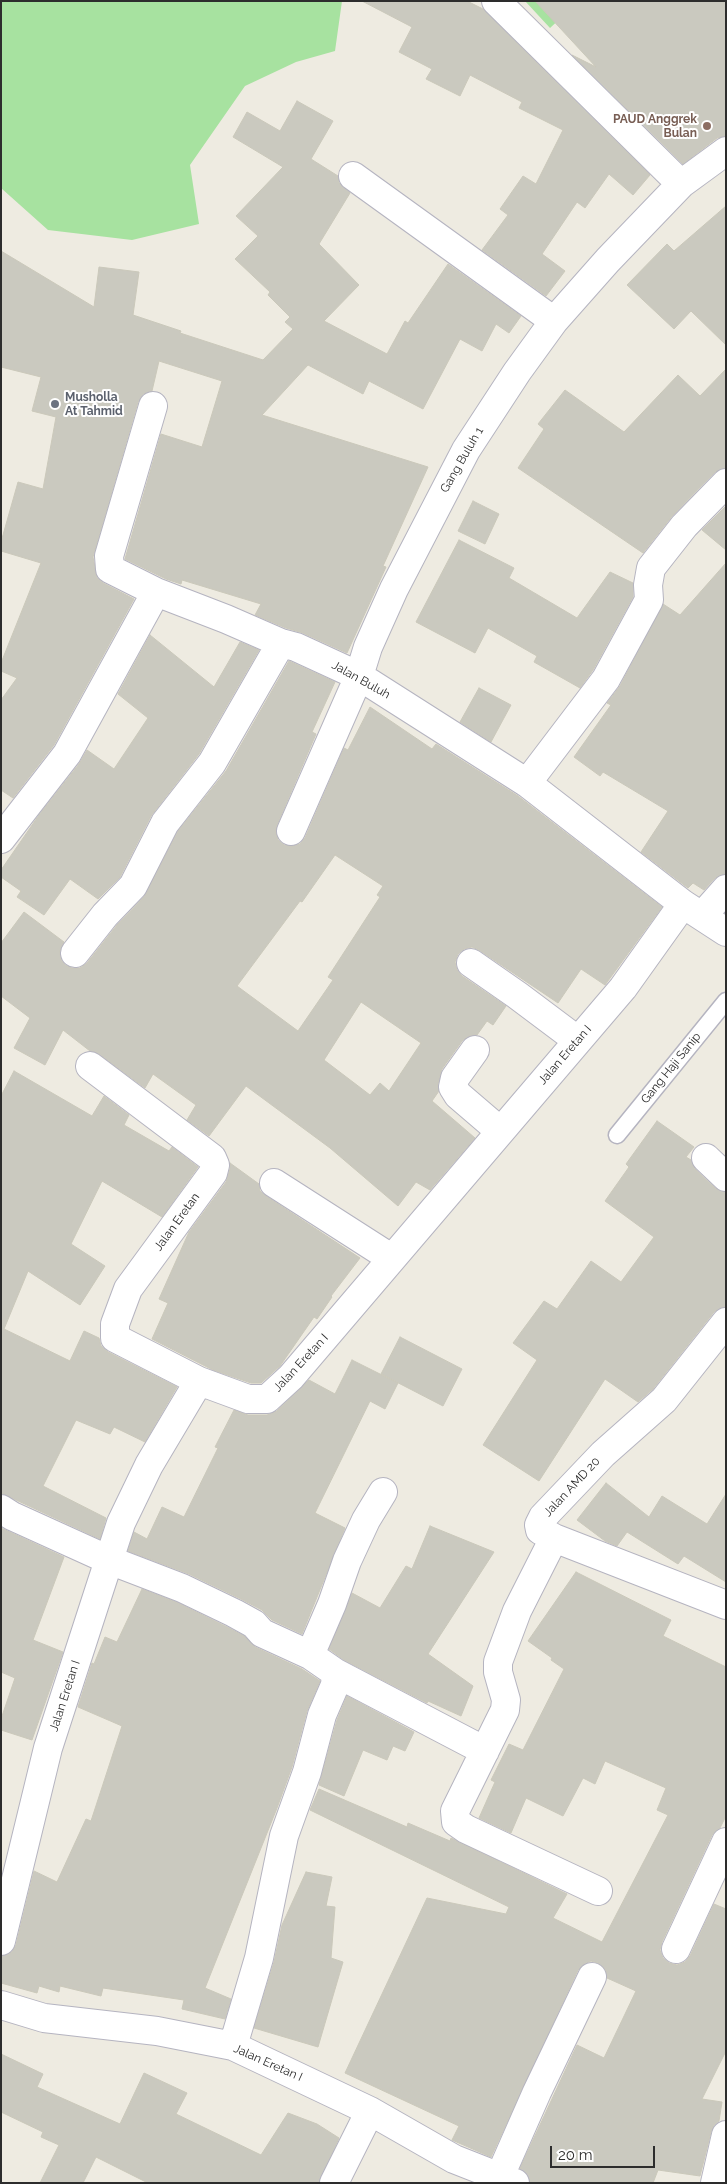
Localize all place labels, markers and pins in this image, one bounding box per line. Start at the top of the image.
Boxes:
place label: PAUD Anggrek Bulan [613,112,697,140]
marker: PAUD Anggrek Bulan [701,120,713,132]
place label: Musholla At Tahmid [65,390,123,418]
marker: Musholla At Tahmid [49,398,61,410]

